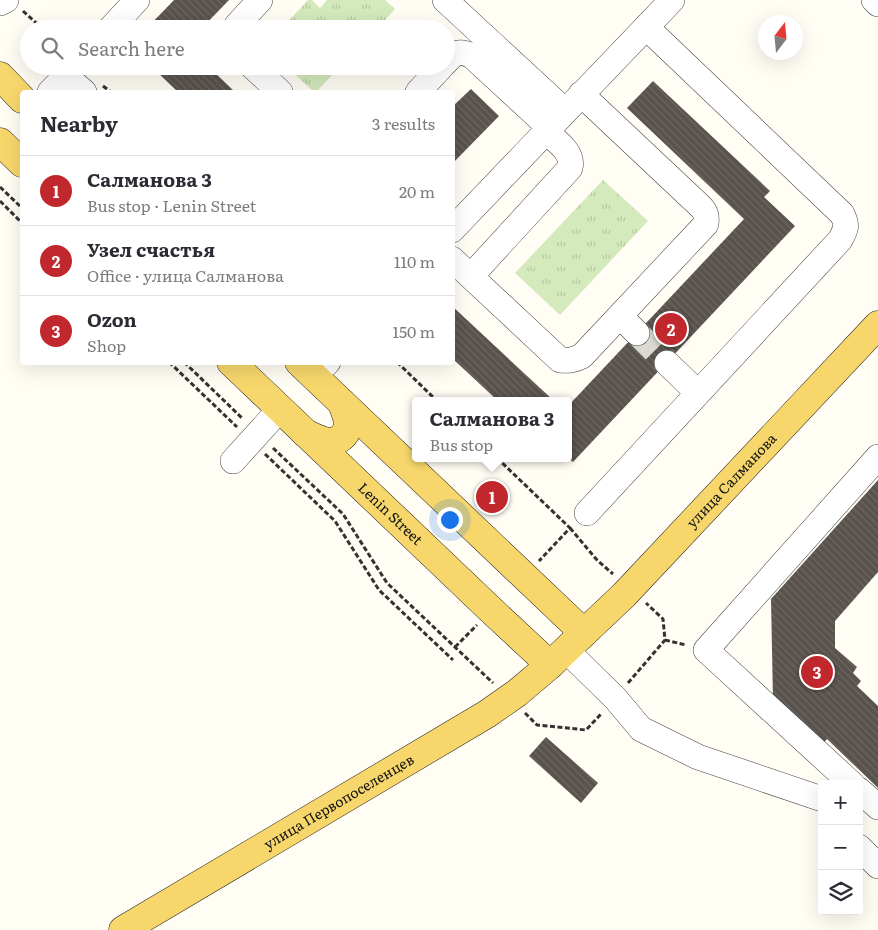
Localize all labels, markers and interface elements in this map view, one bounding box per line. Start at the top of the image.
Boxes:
north arrow [758,15,803,60]
search box [20,20,455,75]
icon: search [38,34,66,62]
text: Search here [78,34,185,62]
text: Nearby [40,107,118,138]
text: 3 results [372,111,435,135]
text: Салманова 3 [87,165,212,193]
text: 1 [53,179,59,203]
text: 20 m [399,179,435,203]
text: Bus stop · Lenin Street [87,193,256,217]
text: Узел счастья [87,235,215,263]
text: 2 [52,249,60,273]
text: 110 m [394,249,435,273]
text: Office · улица Салманова [87,263,284,287]
text: Ozon [87,305,137,333]
pin: 2 [655,310,687,348]
text: 3 [52,319,60,343]
text: 150 m [392,319,435,343]
text: Shop [87,333,126,357]
popup [412,397,572,462]
text: Салманова 3 [430,404,554,432]
street label: улица Салманова [681,428,781,532]
text: Bus stop [430,432,493,456]
street label: Lenin Street [354,478,428,549]
pin: 1 [476,478,508,516]
your location [437,507,463,533]
pin: 3 [801,653,833,691]
street label: улица Первопоселенцев [259,749,417,853]
map controls [818,780,863,915]
button: + [818,780,863,825]
button: − [818,825,863,870]
button: layers [818,870,863,915]

